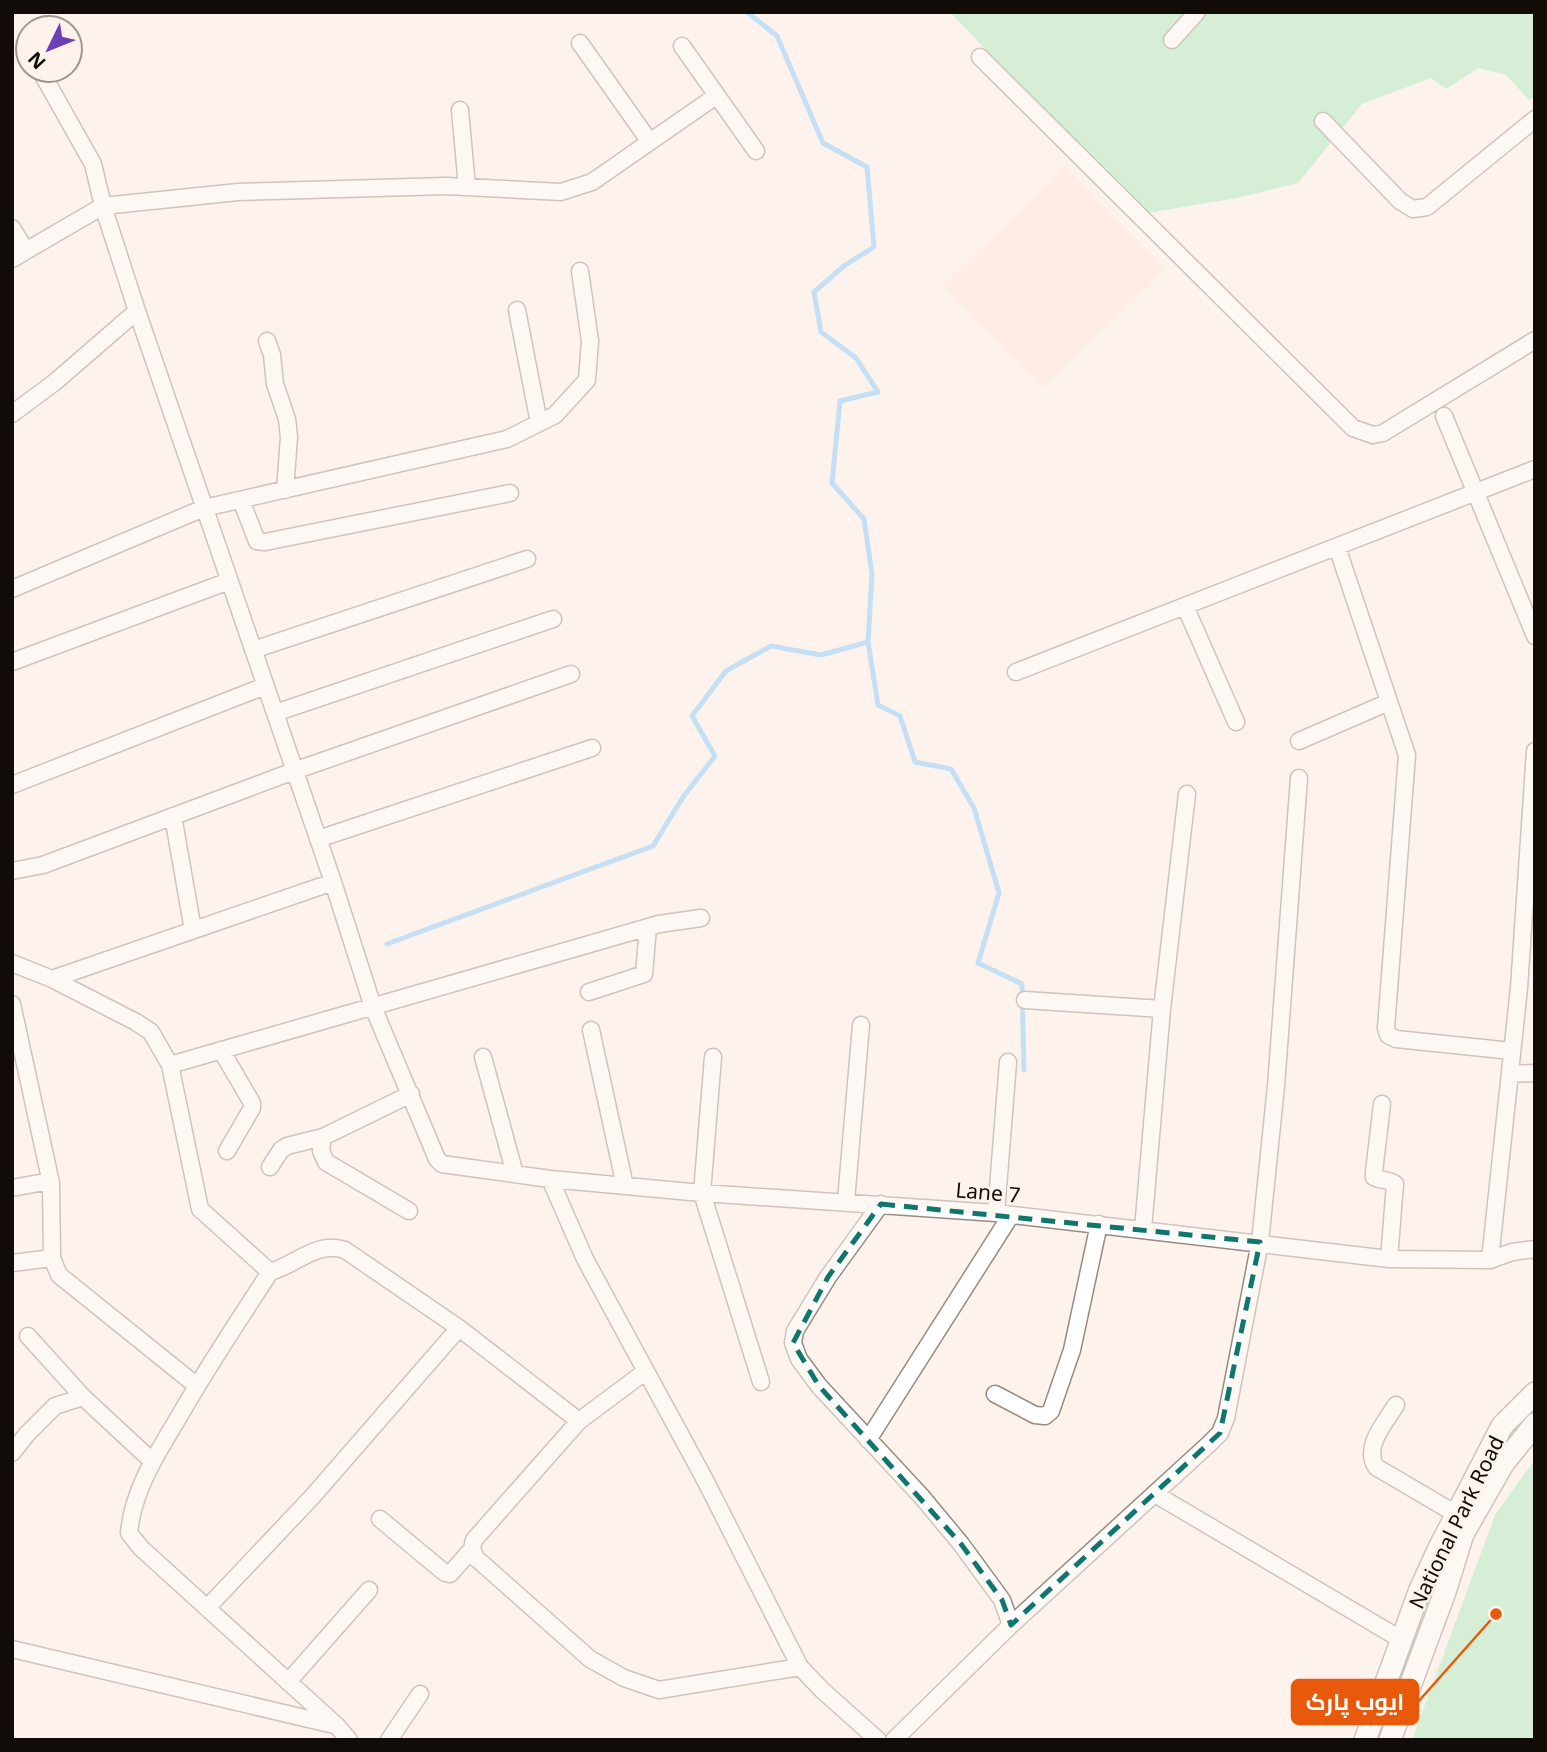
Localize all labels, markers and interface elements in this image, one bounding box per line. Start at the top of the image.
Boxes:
north arrow [14,14,84,84]
text: N [22,46,51,75]
street label: Lane 7 [954,1175,1022,1209]
street label: National Park Road [1402,1431,1510,1613]
callout: ایوب پارک [1292,1680,1418,1724]
text: ایوب پارک [1306,1685,1404,1718]

